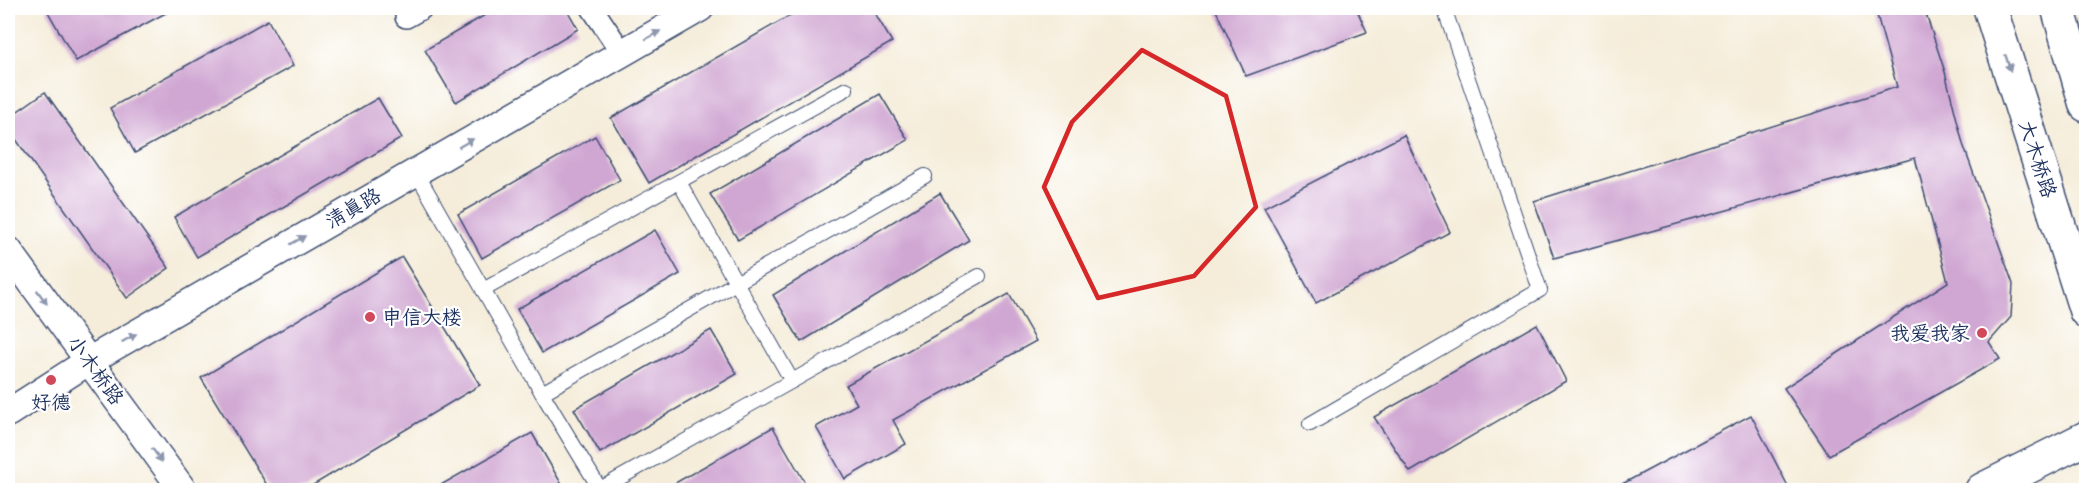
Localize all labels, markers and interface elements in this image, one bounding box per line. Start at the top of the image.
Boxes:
one-way arrow [645,29,661,40]
one-way arrow [2004,54,2013,72]
street label: 大木桥路 [2014,117,2062,202]
one-way arrow [458,138,475,148]
street label: 清真路 [321,182,386,233]
one-way arrow [289,236,306,246]
one-way arrow [36,289,48,305]
place label: 申信大楼 [382,305,462,329]
marker: 申信大楼 [363,310,377,324]
place label: 我爱我家 [1890,321,1970,345]
marker: 我爱我家 [1975,326,1989,340]
street label: 小木桥路 [63,331,130,410]
one-way arrow [120,333,137,343]
marker: 好德 [44,373,58,387]
place label: 好德 [31,390,71,414]
one-way arrow [151,446,163,462]

